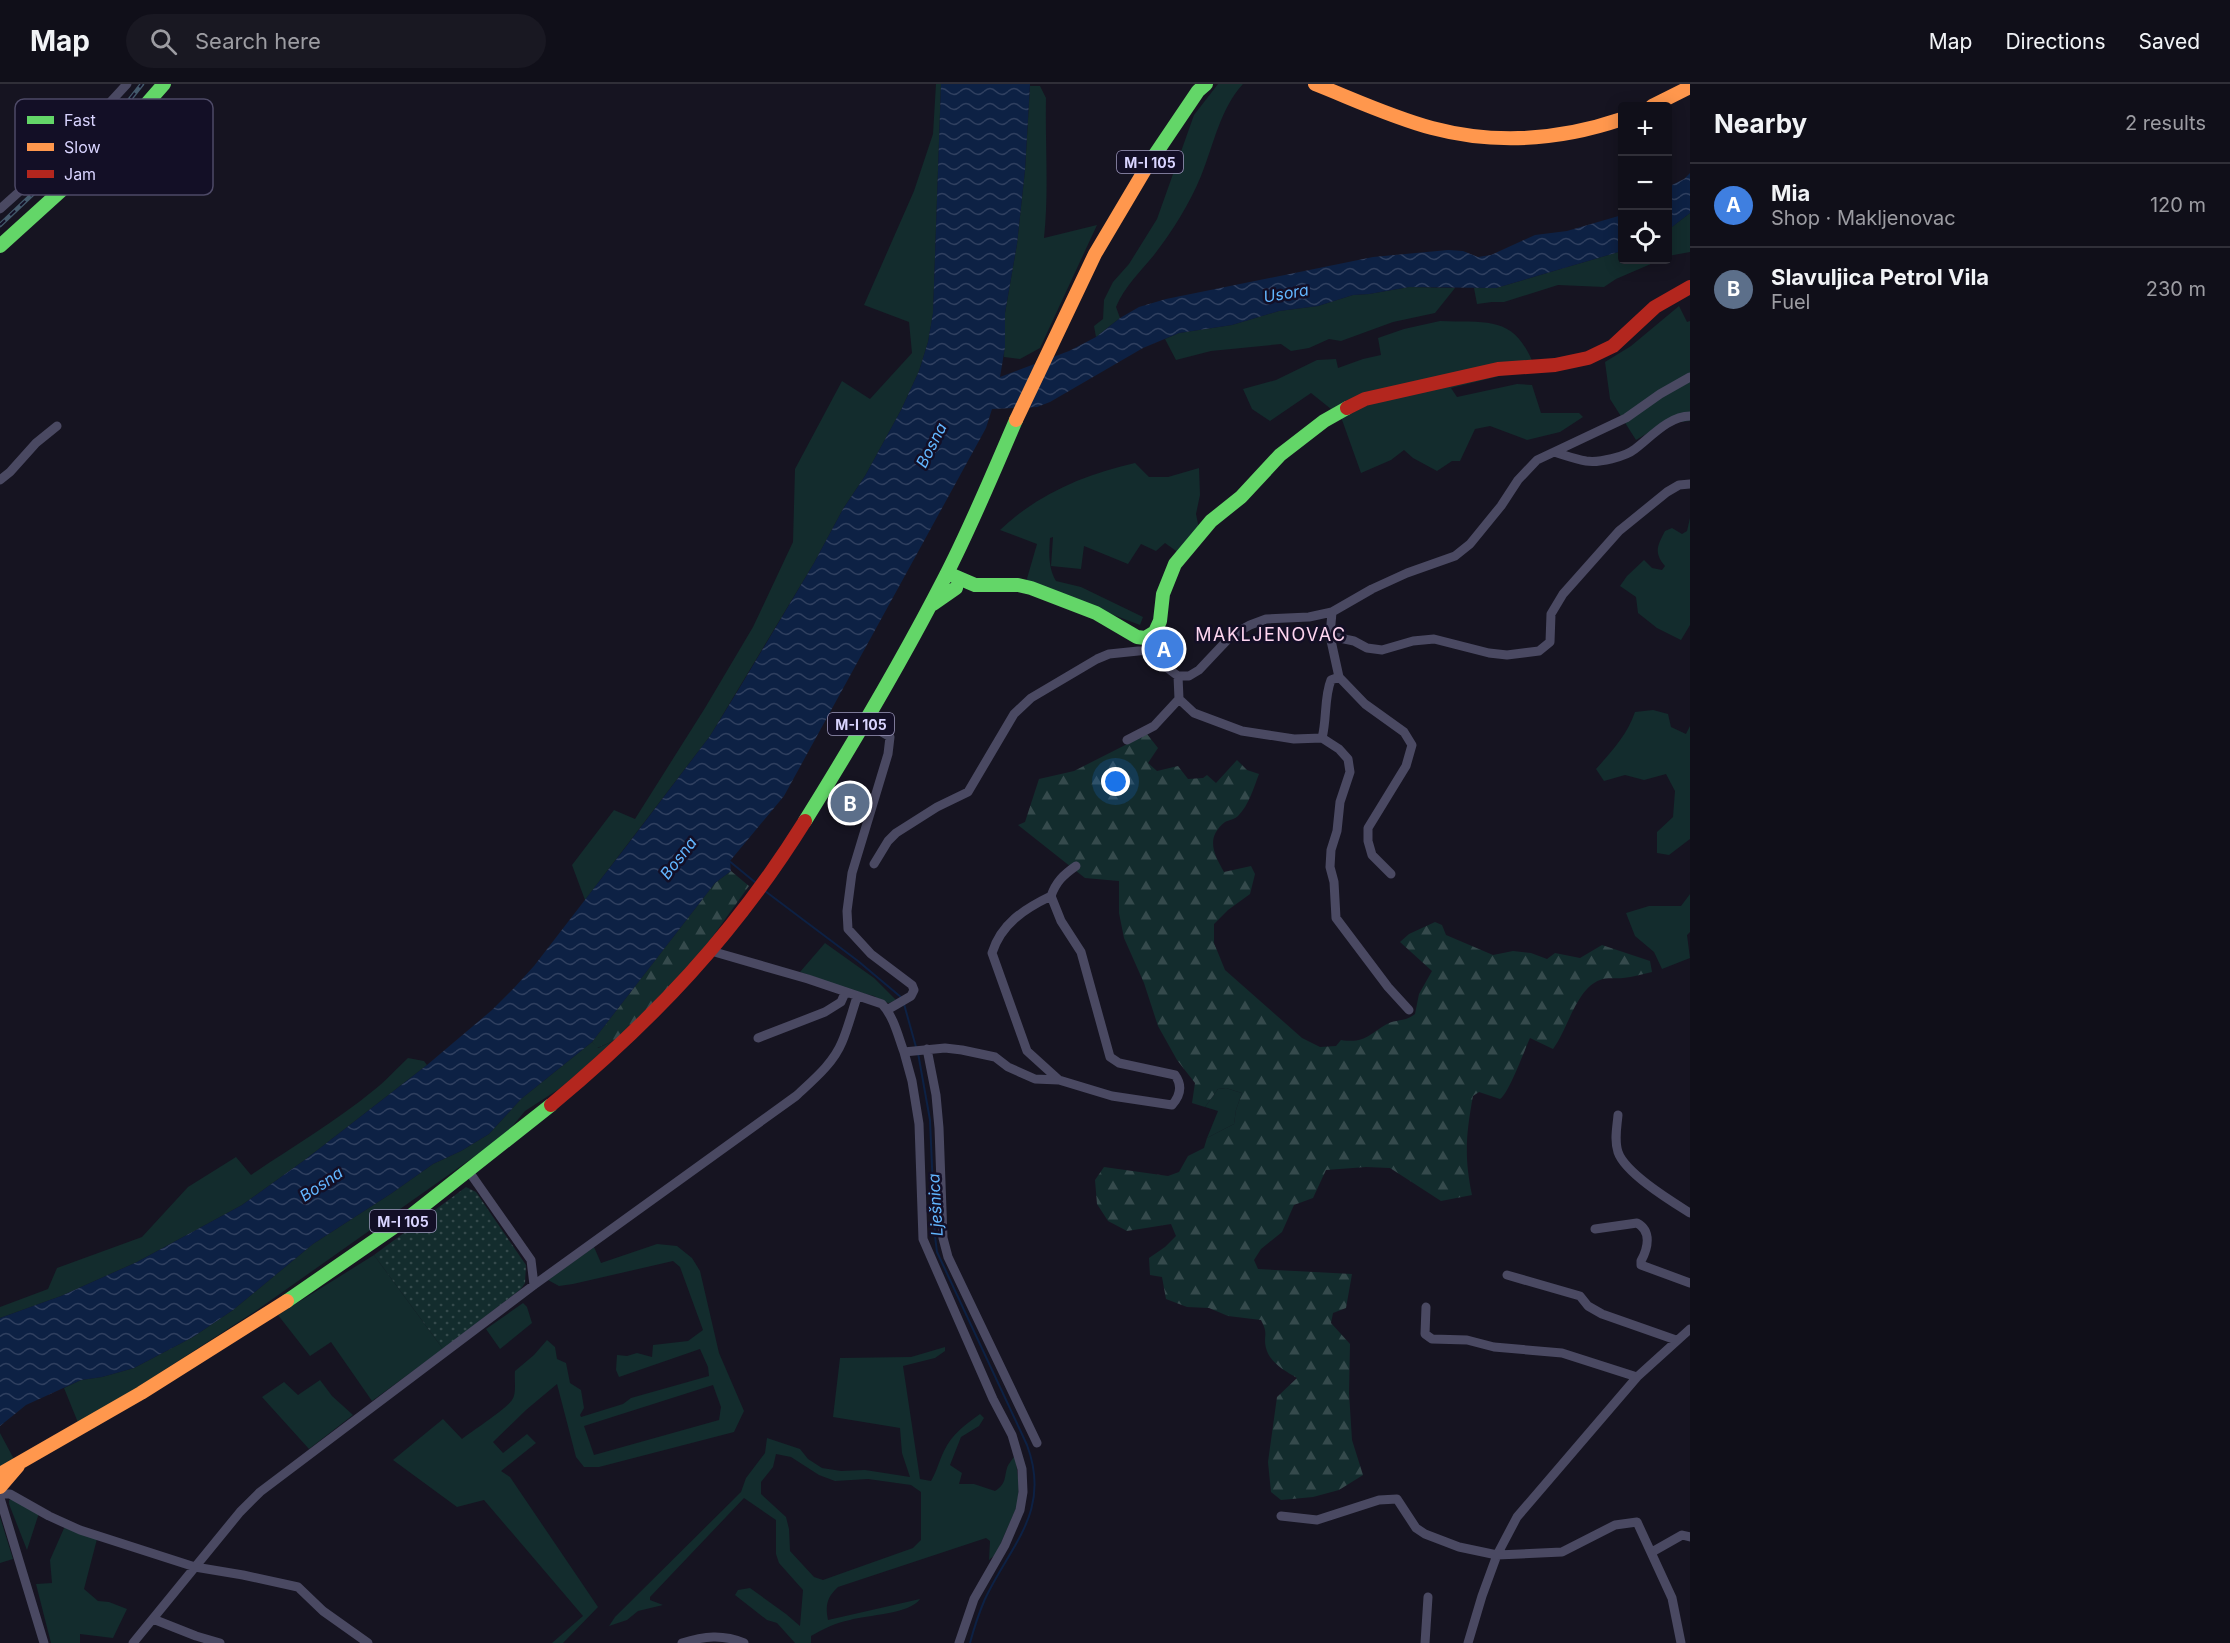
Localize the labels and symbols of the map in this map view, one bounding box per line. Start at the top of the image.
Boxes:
legend [15,99,213,195]
text: Fast [64,110,96,130]
text: Slow [64,137,101,157]
road number: M-I 105 [1117,151,1183,173]
text: Jam [64,164,96,184]
water label: Usora [1262,279,1310,307]
water label: Bosna [911,419,951,471]
district label: MAKLJENOVAC [1195,624,1347,645]
pin: A [1144,626,1184,672]
road number: M-I 105 [828,713,894,735]
your location [1101,767,1130,796]
pin: B [830,780,870,826]
water label: Bosna [655,833,701,883]
water label: Bosna [296,1162,347,1206]
water label: Lješnica [923,1173,947,1237]
road number: M-I 105 [370,1210,436,1232]

